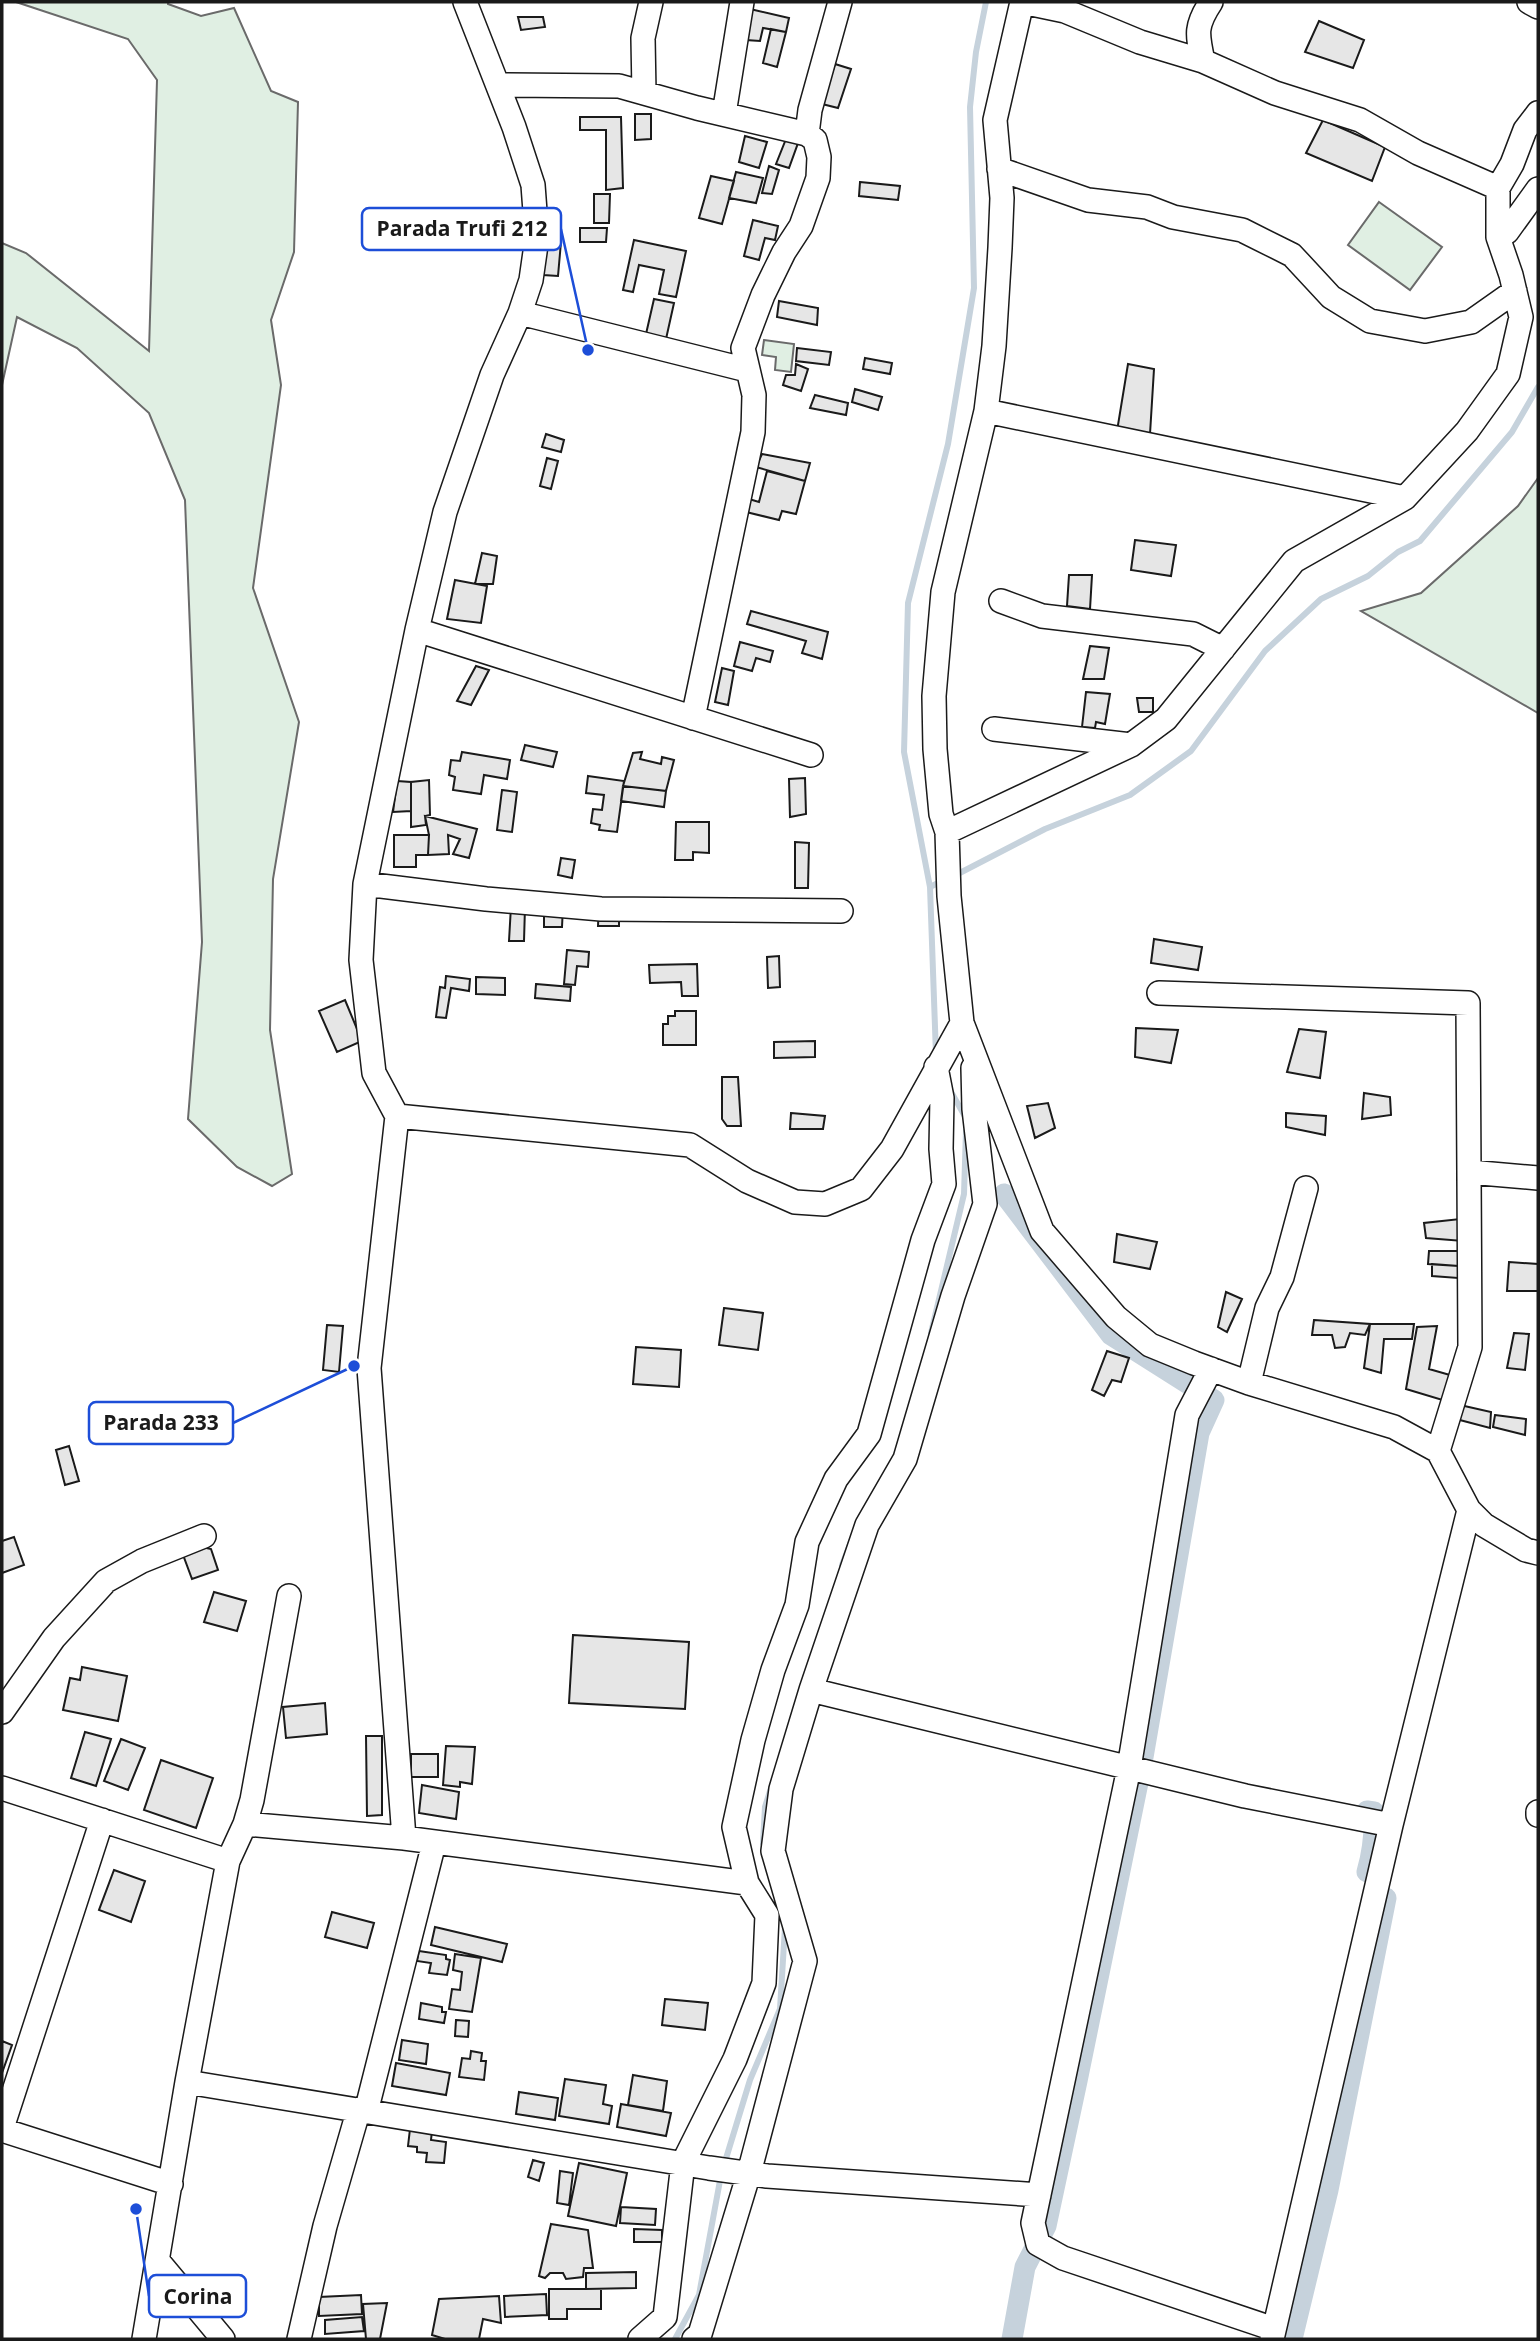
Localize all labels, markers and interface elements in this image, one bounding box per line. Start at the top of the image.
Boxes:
callout: Parada Trufi 212 [362,208,561,250]
text: Parada Trufi 212 [376,214,548,242]
callout: Parada 233 [89,1402,233,1444]
text: Parada 233 [103,1408,219,1436]
callout: Corina [149,2275,246,2317]
text: Corina [164,2282,232,2310]

